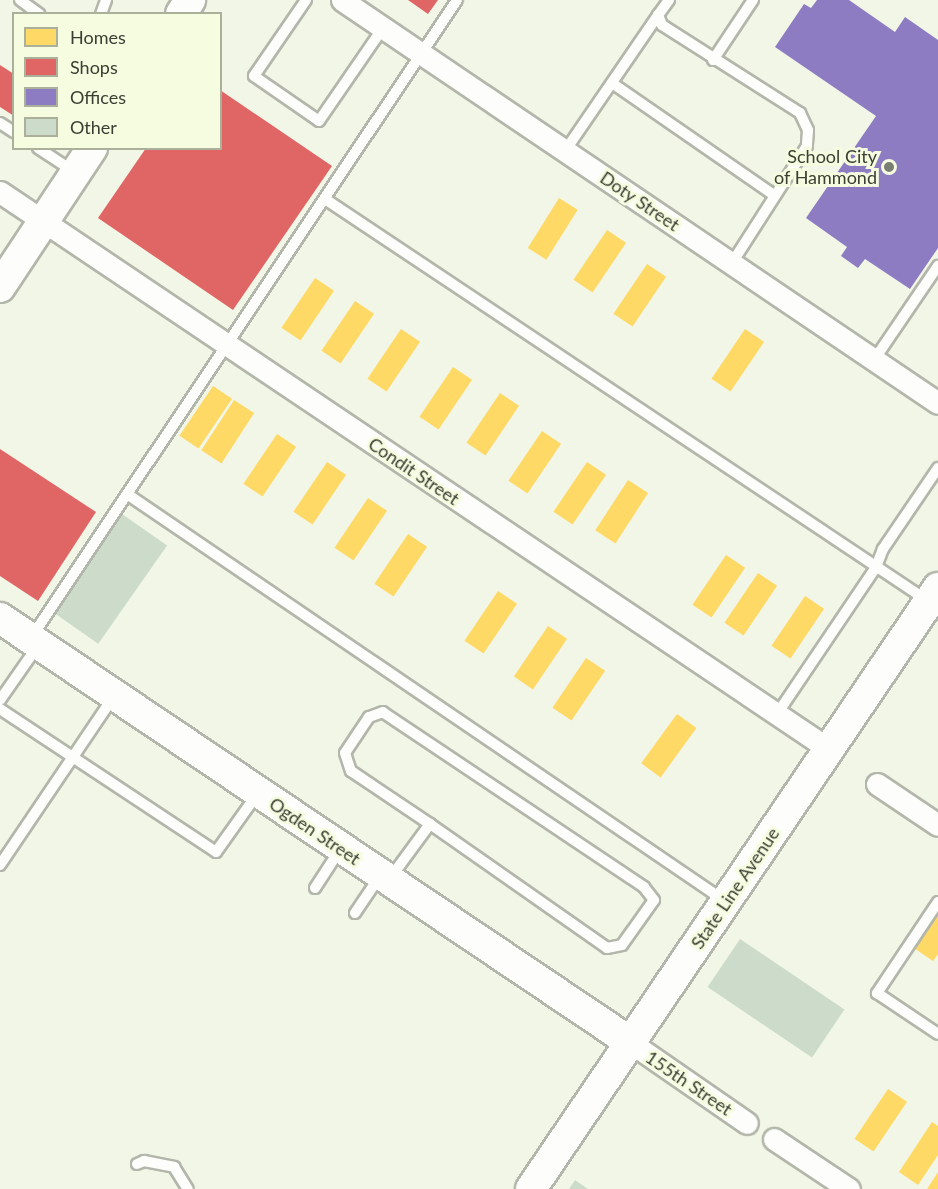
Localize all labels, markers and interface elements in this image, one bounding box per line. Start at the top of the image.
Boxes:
legend [12,12,222,150]
text: Homes [70,26,126,48]
text: Shops [70,56,118,78]
text: Offices [70,86,126,108]
text: Other [70,116,117,138]
place label: School City of Hammond [774,146,877,188]
marker: School City of Hammond [882,160,896,174]
street label: Doty Street [596,167,684,235]
street label: Condit Street [364,433,464,509]
street label: Ogden Street [265,793,365,869]
street label: State Line Avenue [686,823,784,953]
street label: 155th Street [642,1046,736,1120]

